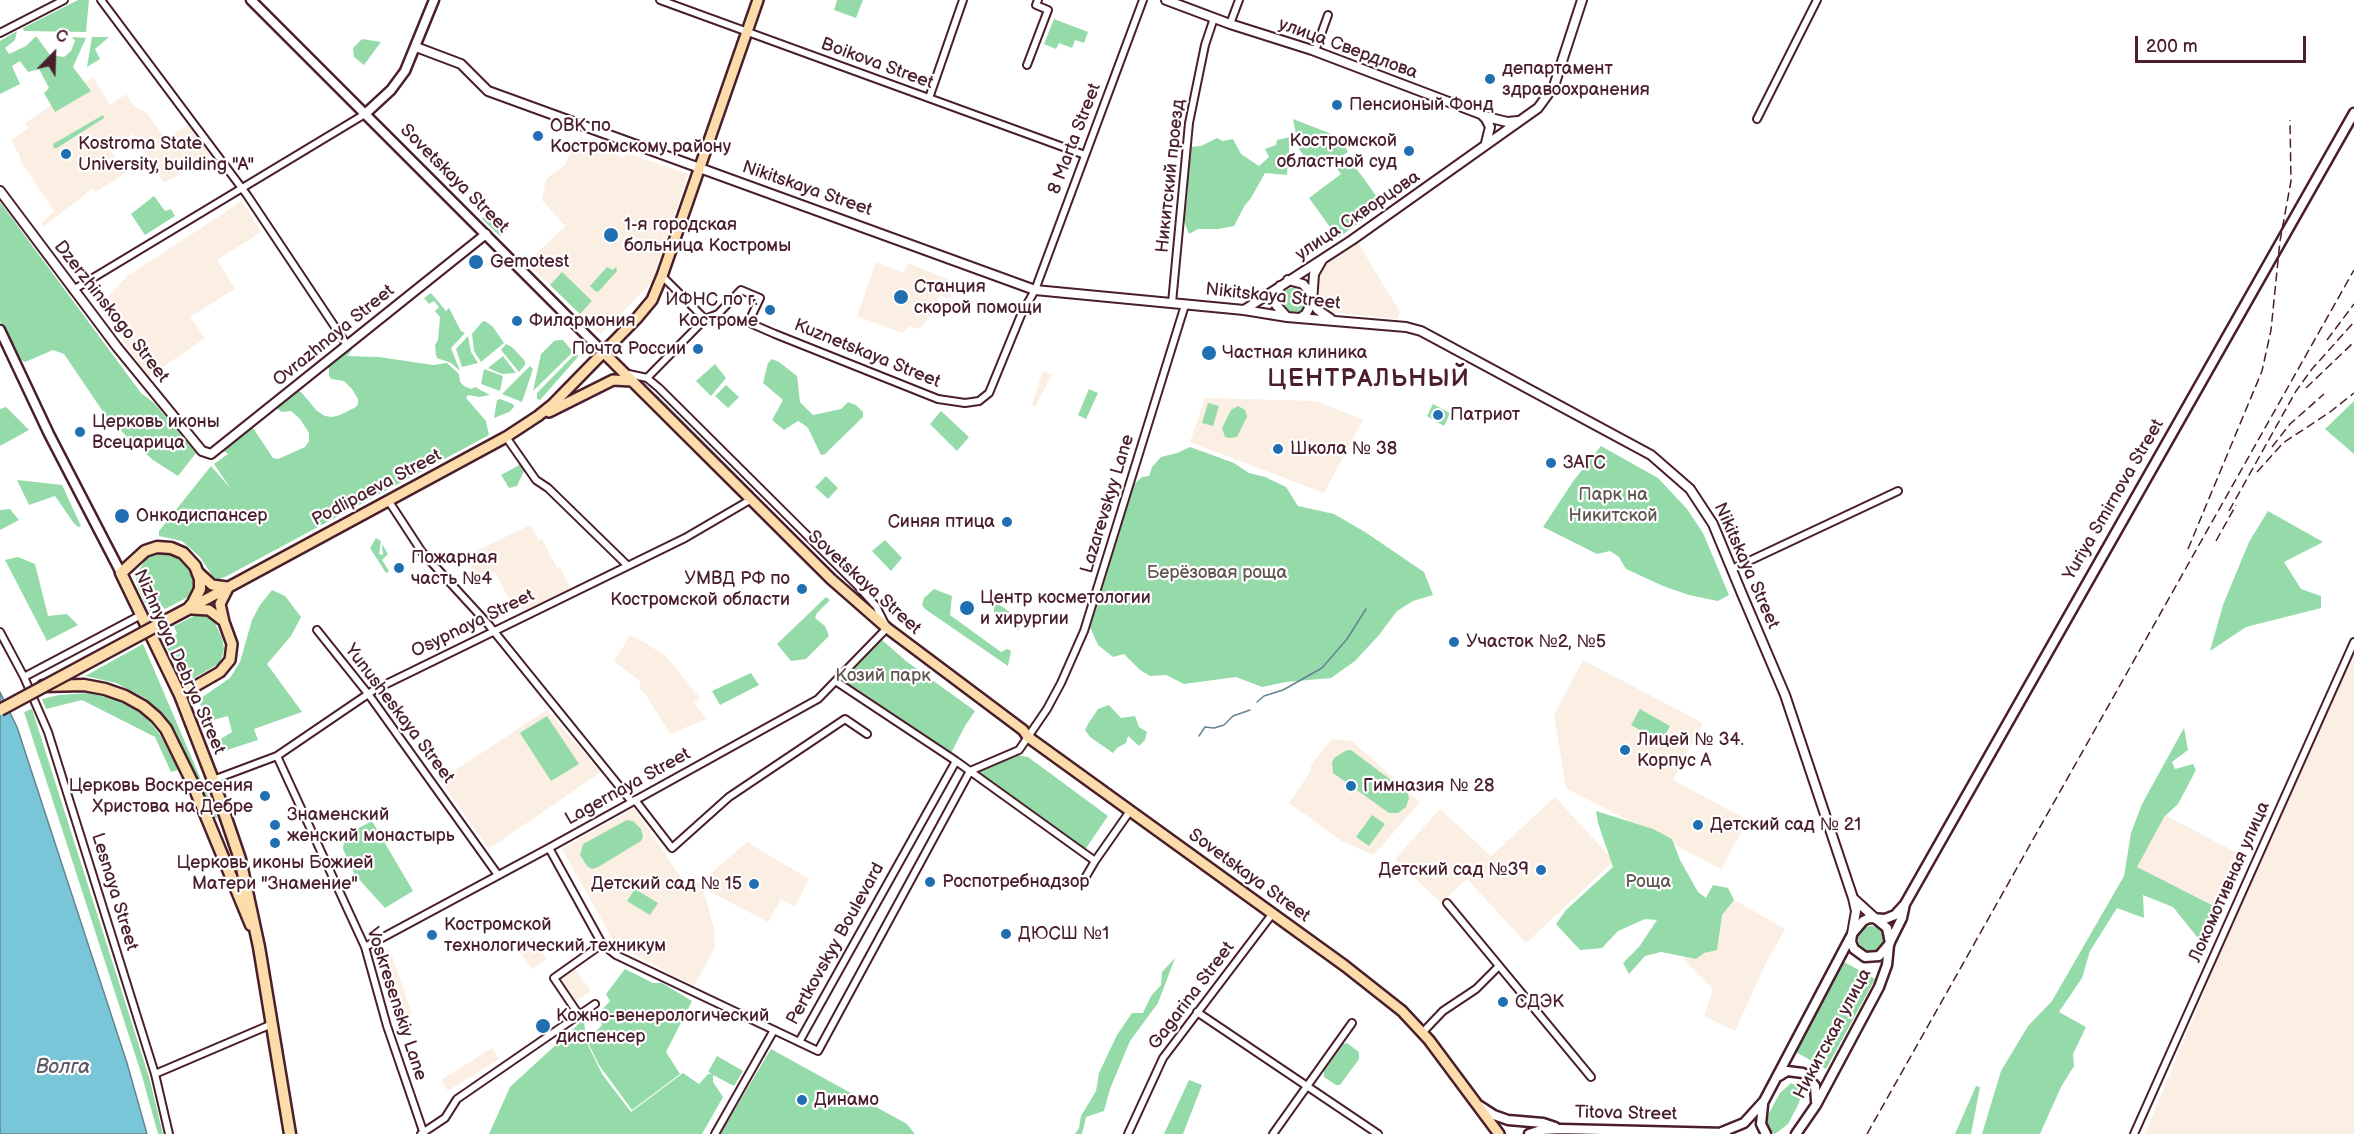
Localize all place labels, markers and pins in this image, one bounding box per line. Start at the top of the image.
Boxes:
place label: департамент здравоохранения [1502,58,1650,100]
marker: департамент здравоохранения [1483,72,1497,86]
place label: Пенсионый Фонд [1349,94,1494,116]
marker: Пенсионый Фонд [1330,98,1344,112]
place label: ОВК по Костромскому району [550,115,731,158]
marker: ОВК по Костромскому району [531,129,545,143]
place label: Костромской областной суд [1277,130,1397,172]
place label: Kostroma State University, building "A" [78,133,254,176]
marker: Костромской областной суд [1402,144,1416,158]
marker: Kostroma State University, building "A" [59,147,73,161]
place label: 1-я городская больница Костромы [624,214,791,256]
marker: 1-я городская больница Костромы [602,226,620,244]
place label: Gemotest [490,251,569,273]
marker: Gemotest [467,253,485,271]
place label: Станция скорой помощи [914,276,1042,318]
marker: Станция скорой помощи [892,288,910,306]
place label: ИФНС по г. Костроме [665,289,758,332]
marker: ИФНС по г. Костроме [763,303,777,317]
place label: Филармония [529,310,635,332]
marker: Филармония [510,314,524,328]
place label: Почта России [572,338,686,360]
marker: Почта России [691,342,705,356]
place label: Частная клиника [1222,342,1367,364]
marker: Частная клиника [1200,344,1218,362]
place label: Патриот [1450,404,1520,426]
marker: Патриот [1431,408,1445,422]
place label: Церковь иконы Всецарица [92,411,220,454]
marker: Церковь иконы Всецарица [73,425,87,439]
place label: Школа № 38 [1290,438,1397,460]
marker: Школа № 38 [1271,442,1285,456]
place label: ЗАГС [1563,452,1606,474]
marker: ЗАГС [1544,456,1558,470]
place label: Онкодиспансер [136,505,267,527]
marker: Онкодиспансер [113,507,131,525]
place label: Синяя птица [888,511,995,533]
marker: Синяя птица [1000,515,1014,529]
place label: Пожарная часть №4 [411,547,497,590]
marker: Пожарная часть №4 [392,561,406,575]
place label: УМВД РФ по Костромской области [610,568,790,610]
marker: УМВД РФ по Костромской области [795,582,809,596]
place label: Центр косметологии и хирургии [980,587,1151,630]
marker: Центр косметологии и хирургии [958,599,976,617]
place label: Участок №2, №5 [1466,631,1606,653]
marker: Участок №2, №5 [1447,635,1461,649]
place label: Лицей № 34. Корпус А [1637,729,1744,771]
marker: Лицей № 34. Корпус А [1618,743,1632,757]
place label: Церковь Воскресения Христова на Дебре [69,775,253,818]
place label: Гимназия № 28 [1363,775,1495,797]
marker: Гимназия № 28 [1344,779,1358,793]
marker: Церковь Воскресения Христова на Дебре [258,789,272,803]
place label: Знаменский женский монастырь [287,804,455,846]
place label: Детский сад № 21 [1710,814,1861,836]
marker: Знаменский женский монастырь [268,818,282,832]
marker: Детский сад № 21 [1691,818,1705,832]
marker: Церковь иконы Божией Матери "Знамение" [268,836,282,850]
place label: Церковь иконы Божией Матери "Знамение" [177,852,373,894]
place label: Детский сад №39 [1379,859,1529,881]
marker: Детский сад №39 [1534,863,1548,877]
place label: Роспотребнадзор [942,871,1089,893]
place label: Детский сад № 15 [591,873,742,895]
marker: Роспотребнадзор [923,875,937,889]
marker: Детский сад № 15 [747,877,761,891]
place label: Костромской технологический техникум [444,914,666,956]
place label: ДЮСШ №1 [1018,923,1109,945]
marker: ДЮСШ №1 [999,927,1013,941]
marker: Костромской технологический техникум [425,928,439,942]
place label: СДЭК [1515,991,1564,1013]
marker: СДЭК [1496,995,1510,1009]
place label: Кожно-венерологический диспенсер [556,1005,769,1048]
marker: Кожно-венерологический диспенсер [534,1017,552,1035]
place label: Динамо [814,1089,879,1111]
marker: Динамо [795,1093,809,1107]

